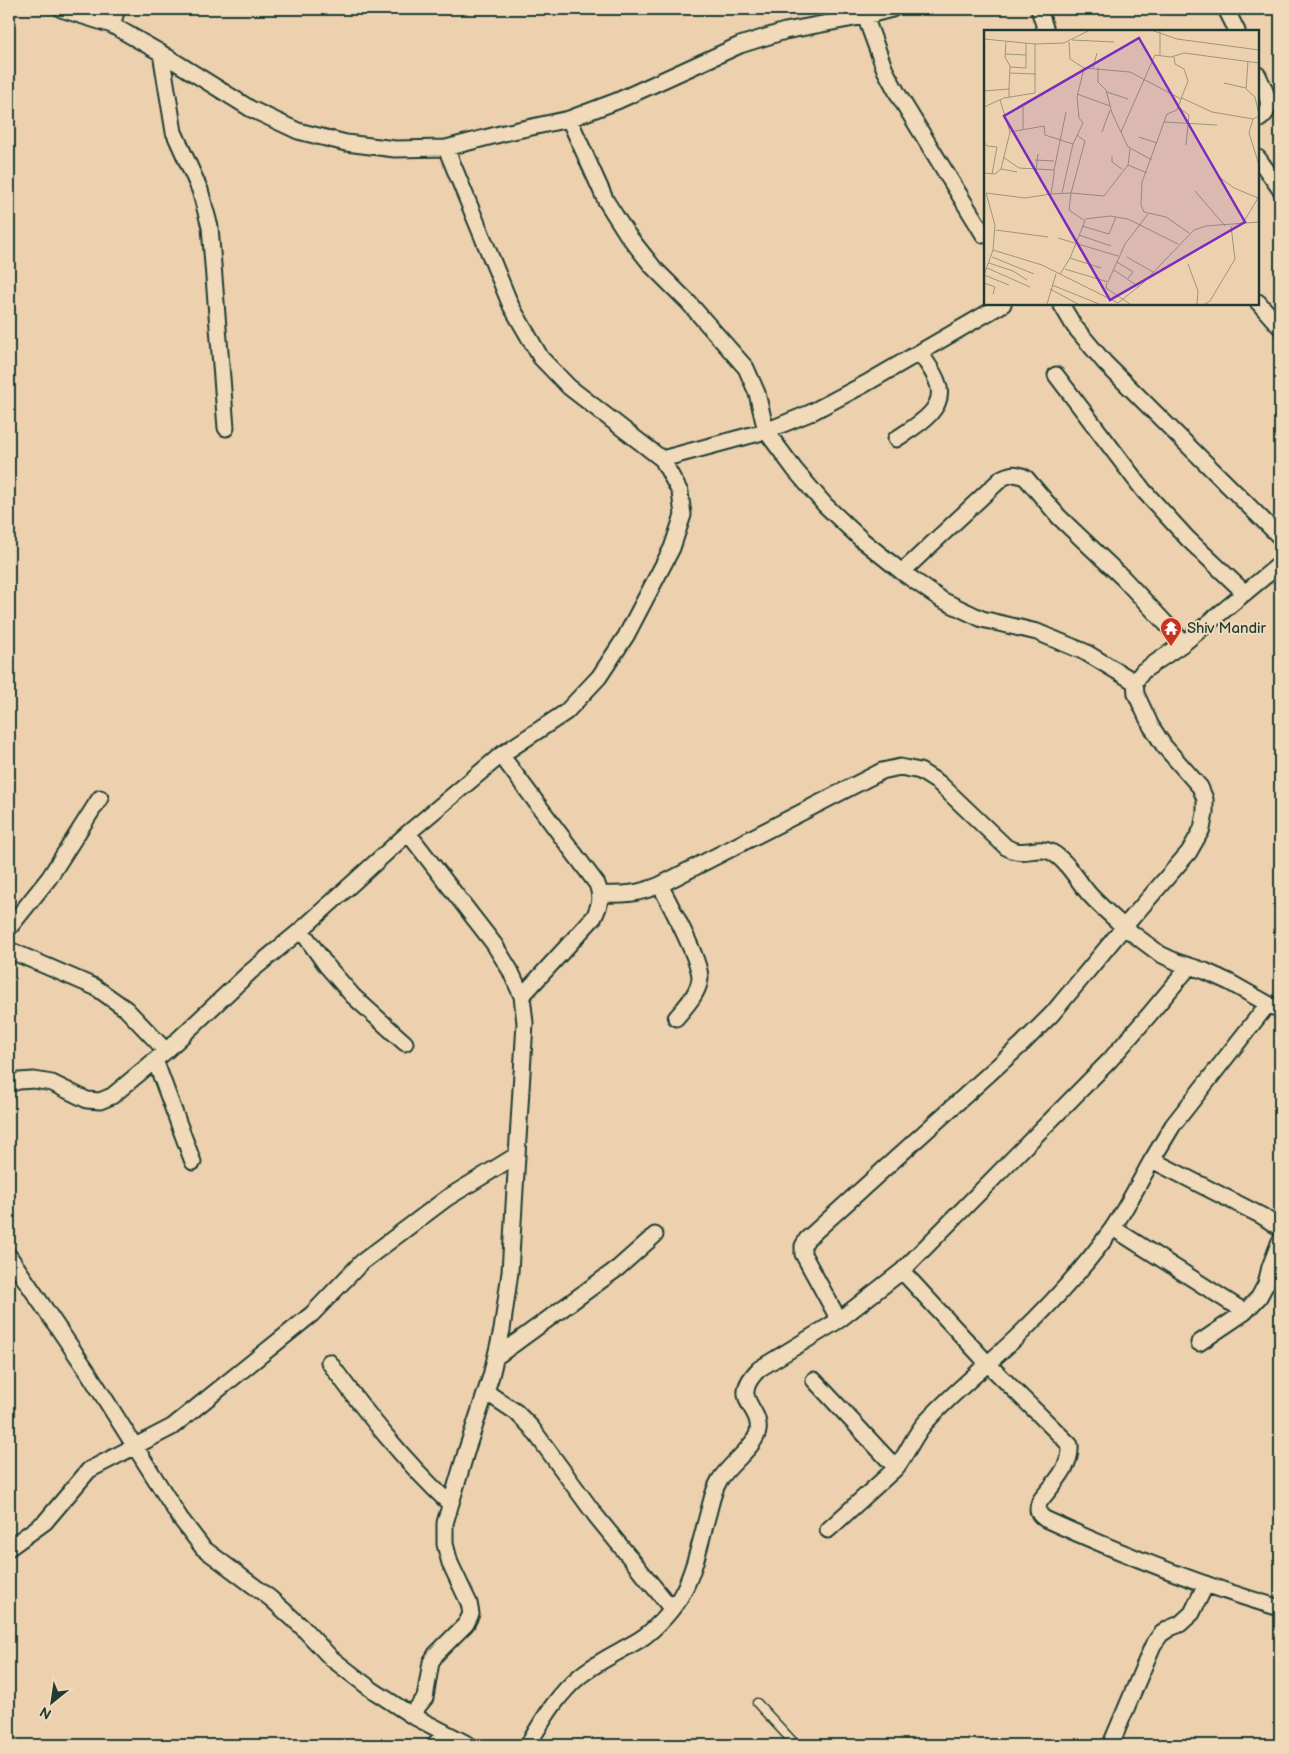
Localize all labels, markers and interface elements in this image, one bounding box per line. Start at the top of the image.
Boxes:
inset map [984,30,1259,305]
temple icon: Shiv Mandir [1159,616,1183,647]
place label: Shiv Mandir [1187,619,1267,638]
north arrow [28,1676,78,1726]
text: N [37,1703,55,1723]

